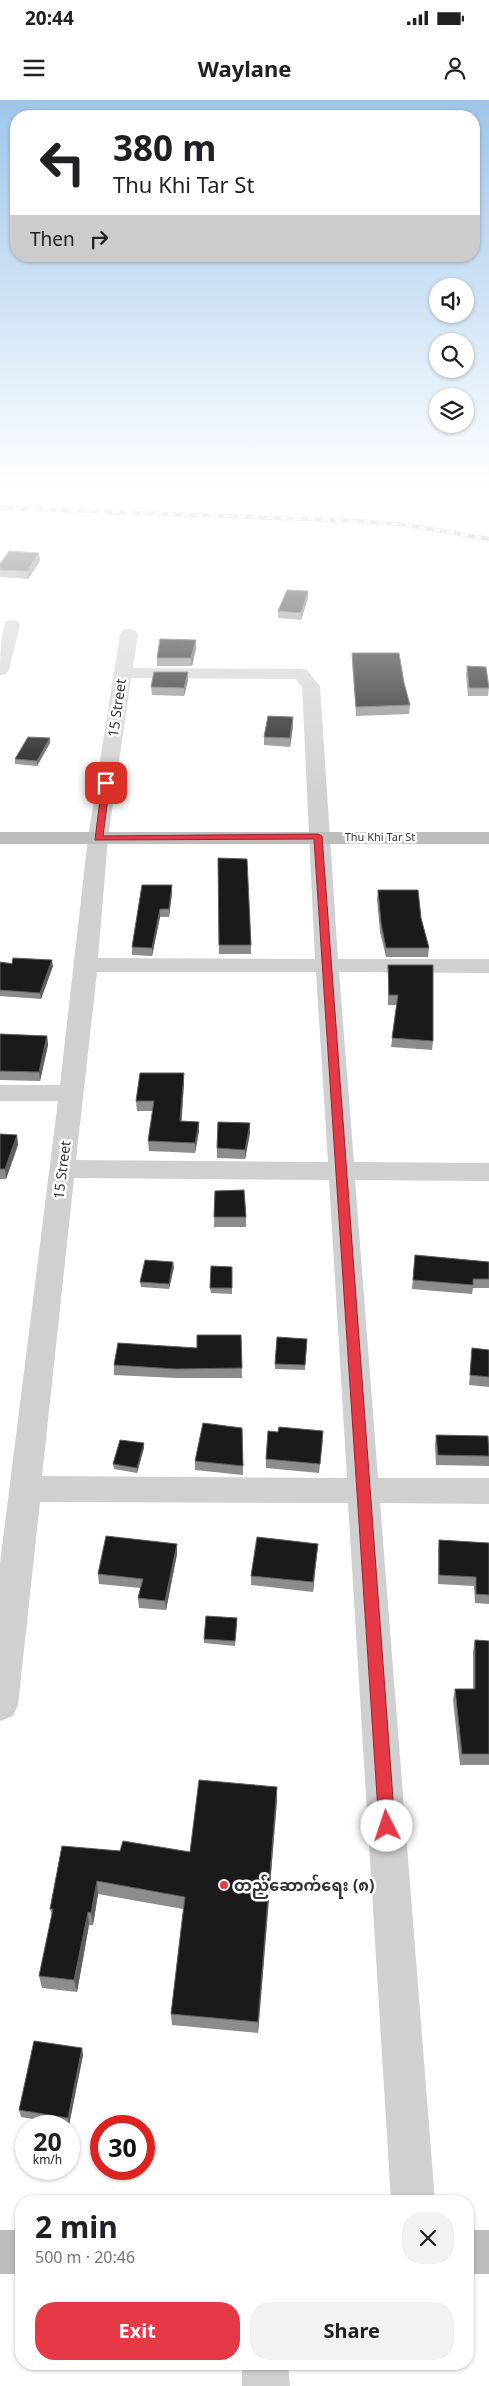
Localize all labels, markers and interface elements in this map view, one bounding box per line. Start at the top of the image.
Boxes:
text: 20:44 [25,5,74,31]
text: Waylane [198,53,291,83]
icon: menu [20,54,48,82]
icon: person [441,54,469,82]
text: 380 m [113,124,216,171]
icon: left [30,130,95,195]
text: Thu Khi Tar St [113,169,254,199]
icon: right [85,225,113,253]
text: Then [30,226,75,252]
map controls [429,278,474,433]
button: sound [429,278,474,323]
button: search [429,333,474,378]
button: layers [429,388,474,433]
street label: 15 Street [103,678,130,738]
pin [85,762,127,804]
icon: arrive [92,769,120,797]
street label: Thu Khi Tar St [345,829,415,844]
street label: 15 Street [48,1140,75,1200]
position arrow [360,1799,412,1851]
place label: တည်ဆောက်ရေး (၈) [234,1874,374,1899]
marker: တည်ဆောက်ရေး (၈) [218,1879,230,1891]
speed limit sign: 30 [90,2115,155,2180]
text: 20 [33,2124,62,2158]
text: km/h [33,2151,62,2168]
text: 2 min [35,2206,118,2247]
button: close [402,2212,454,2264]
text: 500 m · 20:46 [35,2246,135,2268]
button: Exit [35,2302,240,2360]
button: Share [250,2302,454,2360]

